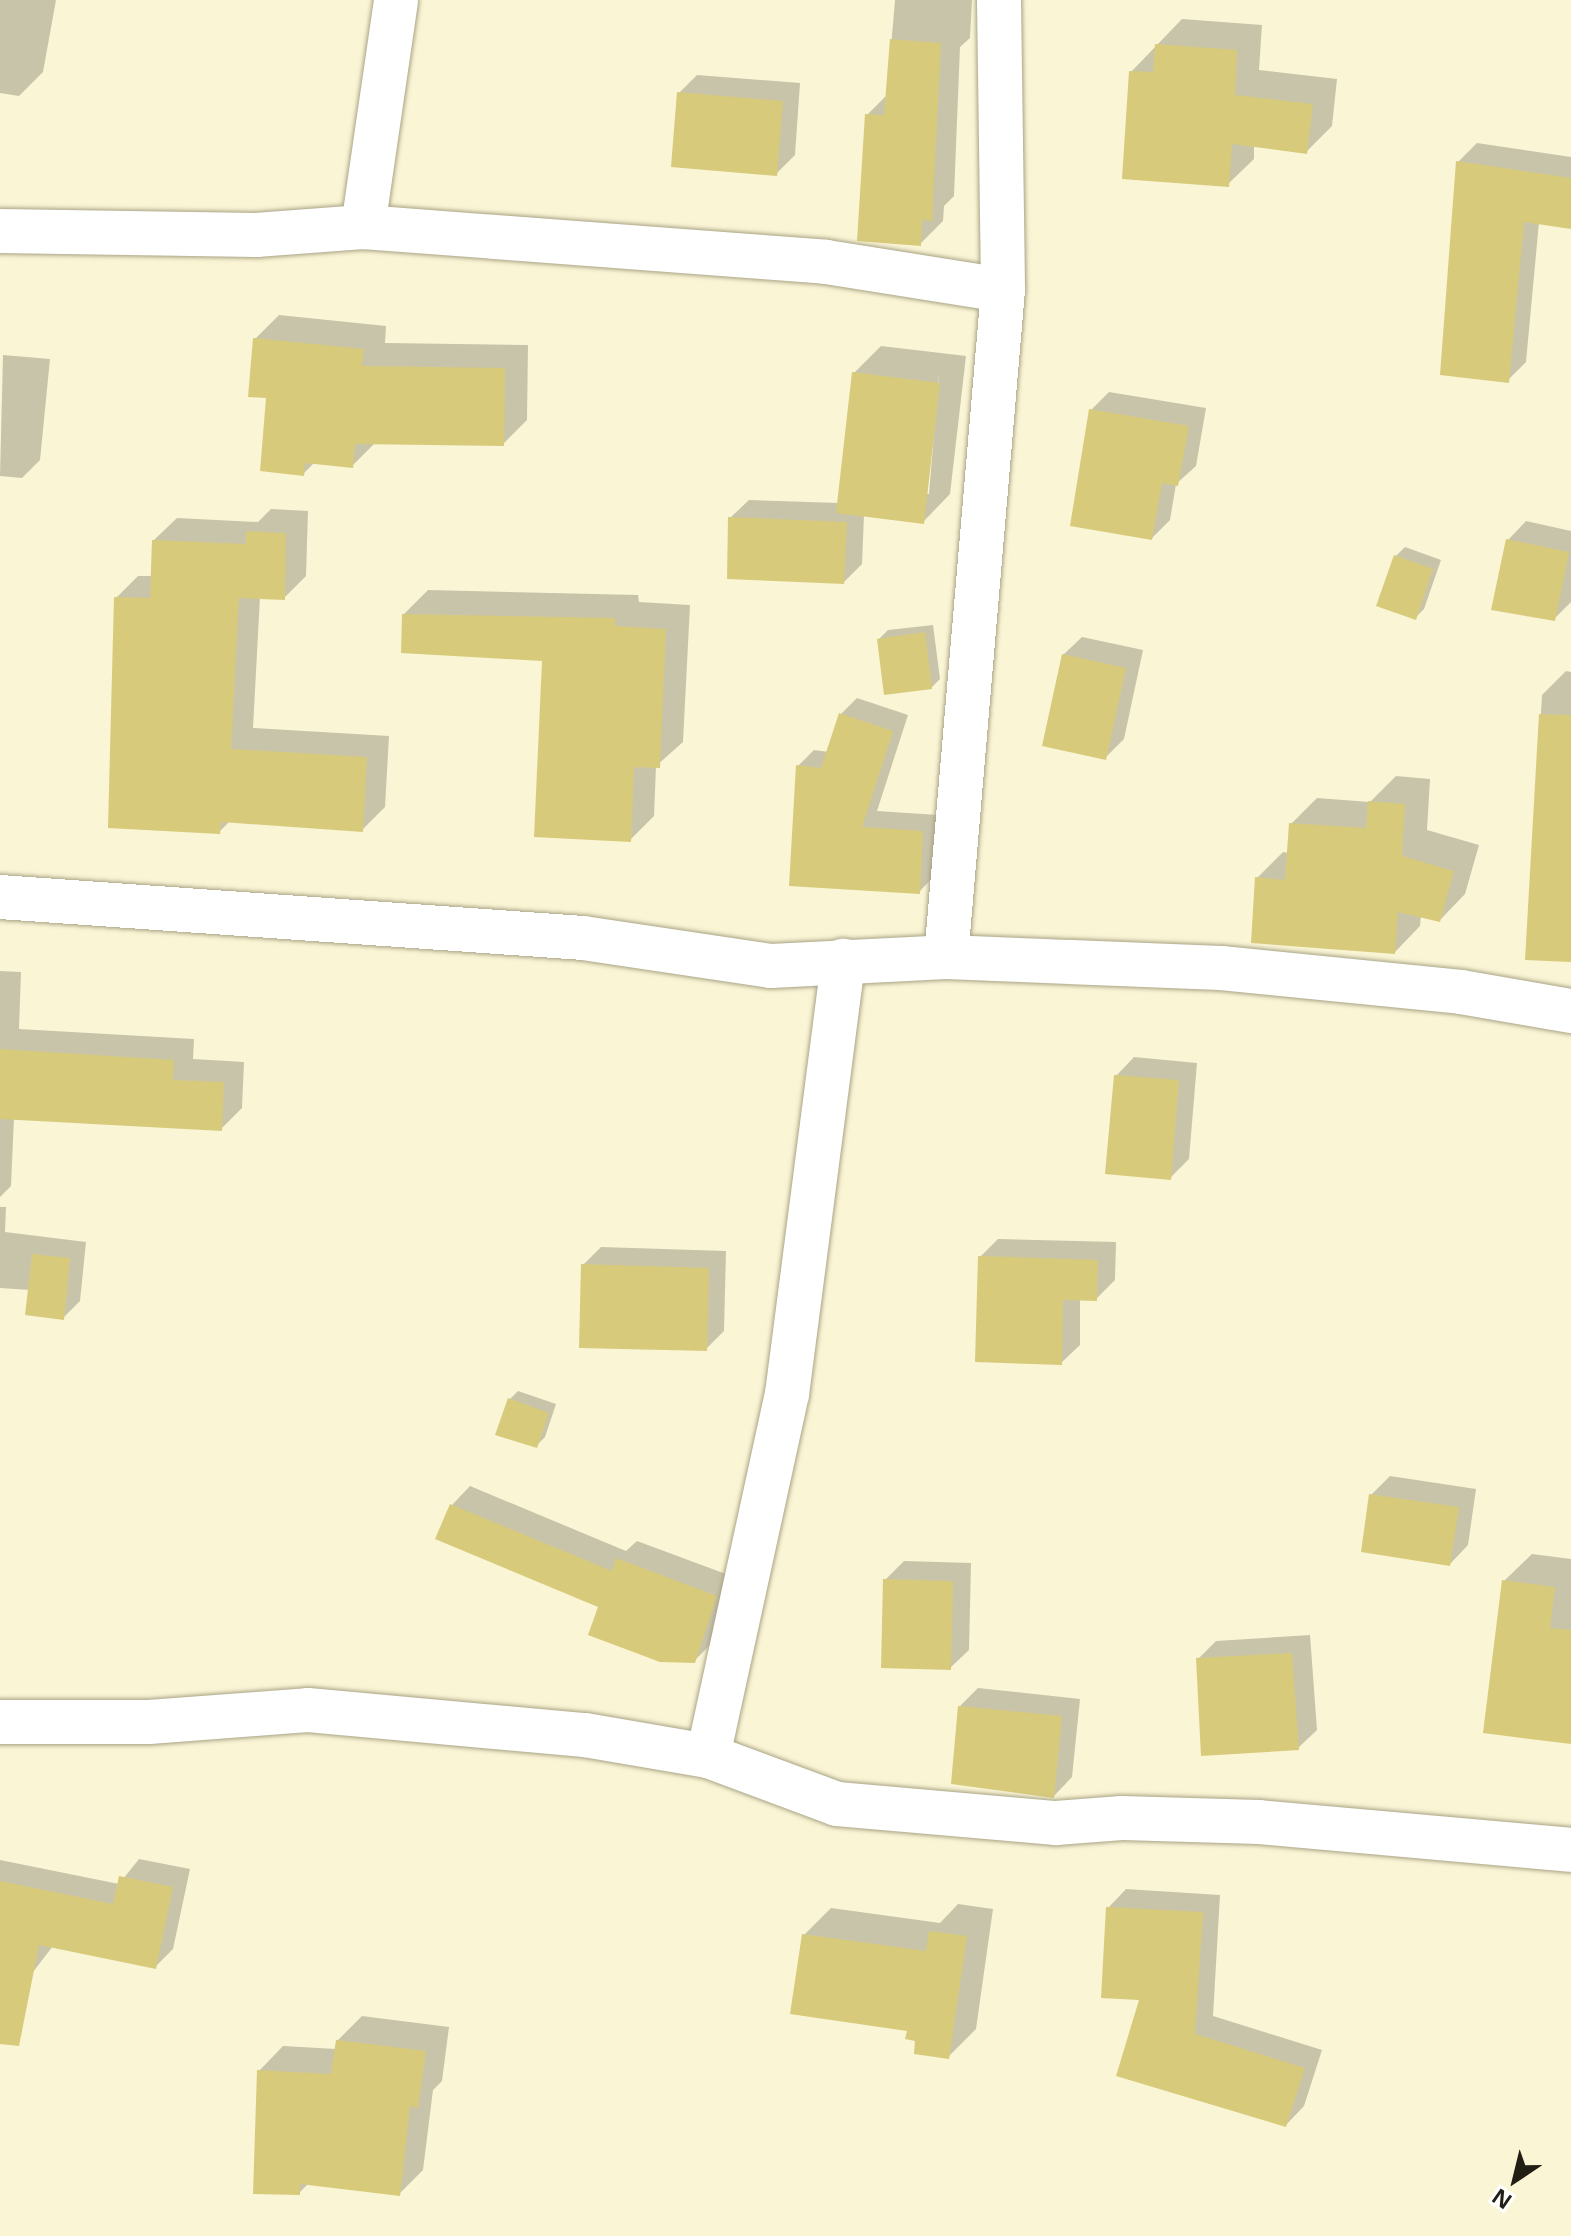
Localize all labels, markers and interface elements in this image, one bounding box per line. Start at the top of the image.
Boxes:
north arrow [1475,2140,1555,2220]
text: N [1485,2182,1517,2217]

